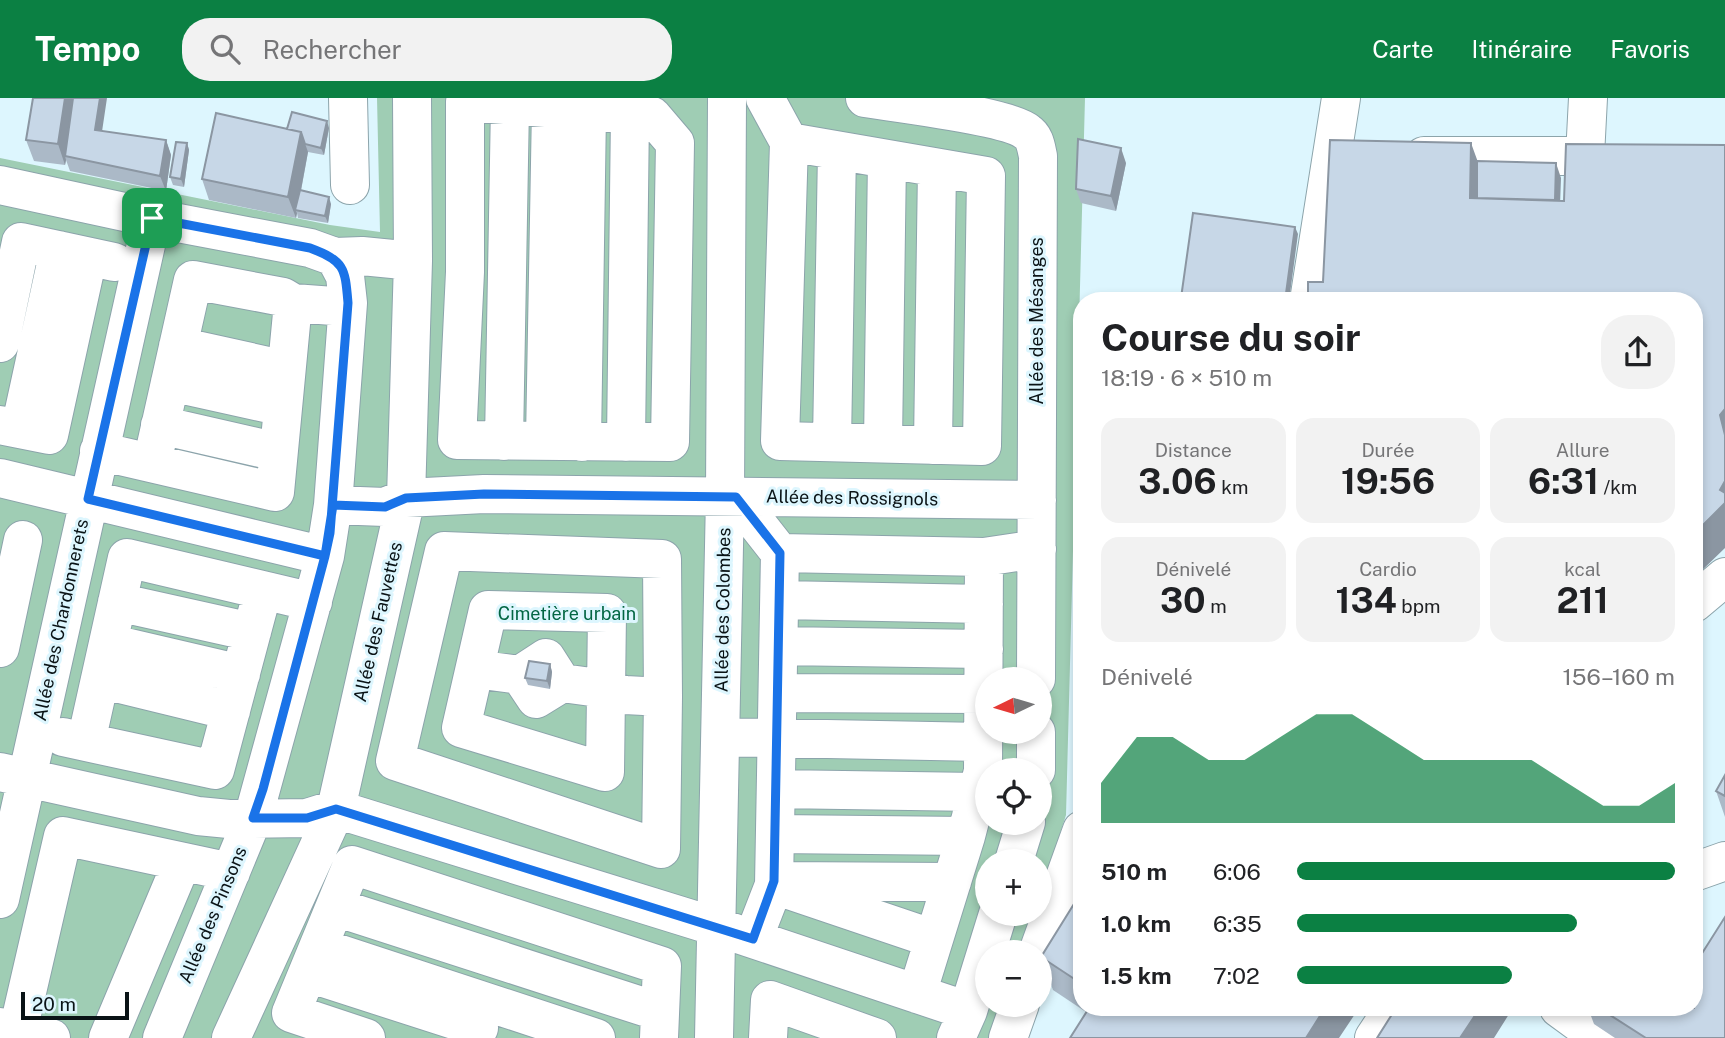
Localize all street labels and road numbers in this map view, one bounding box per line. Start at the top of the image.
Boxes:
street label: Allée des Mésanges [1026,237,1047,405]
street label: Allée des Rossignols [766,485,938,510]
street label: Allée des Chardonnerets [29,517,92,723]
street label: Allée des Colombes [711,527,734,693]
street label: Allée des Fauvettes [349,540,406,704]
street label: Allée des Pinsons [174,843,251,986]

